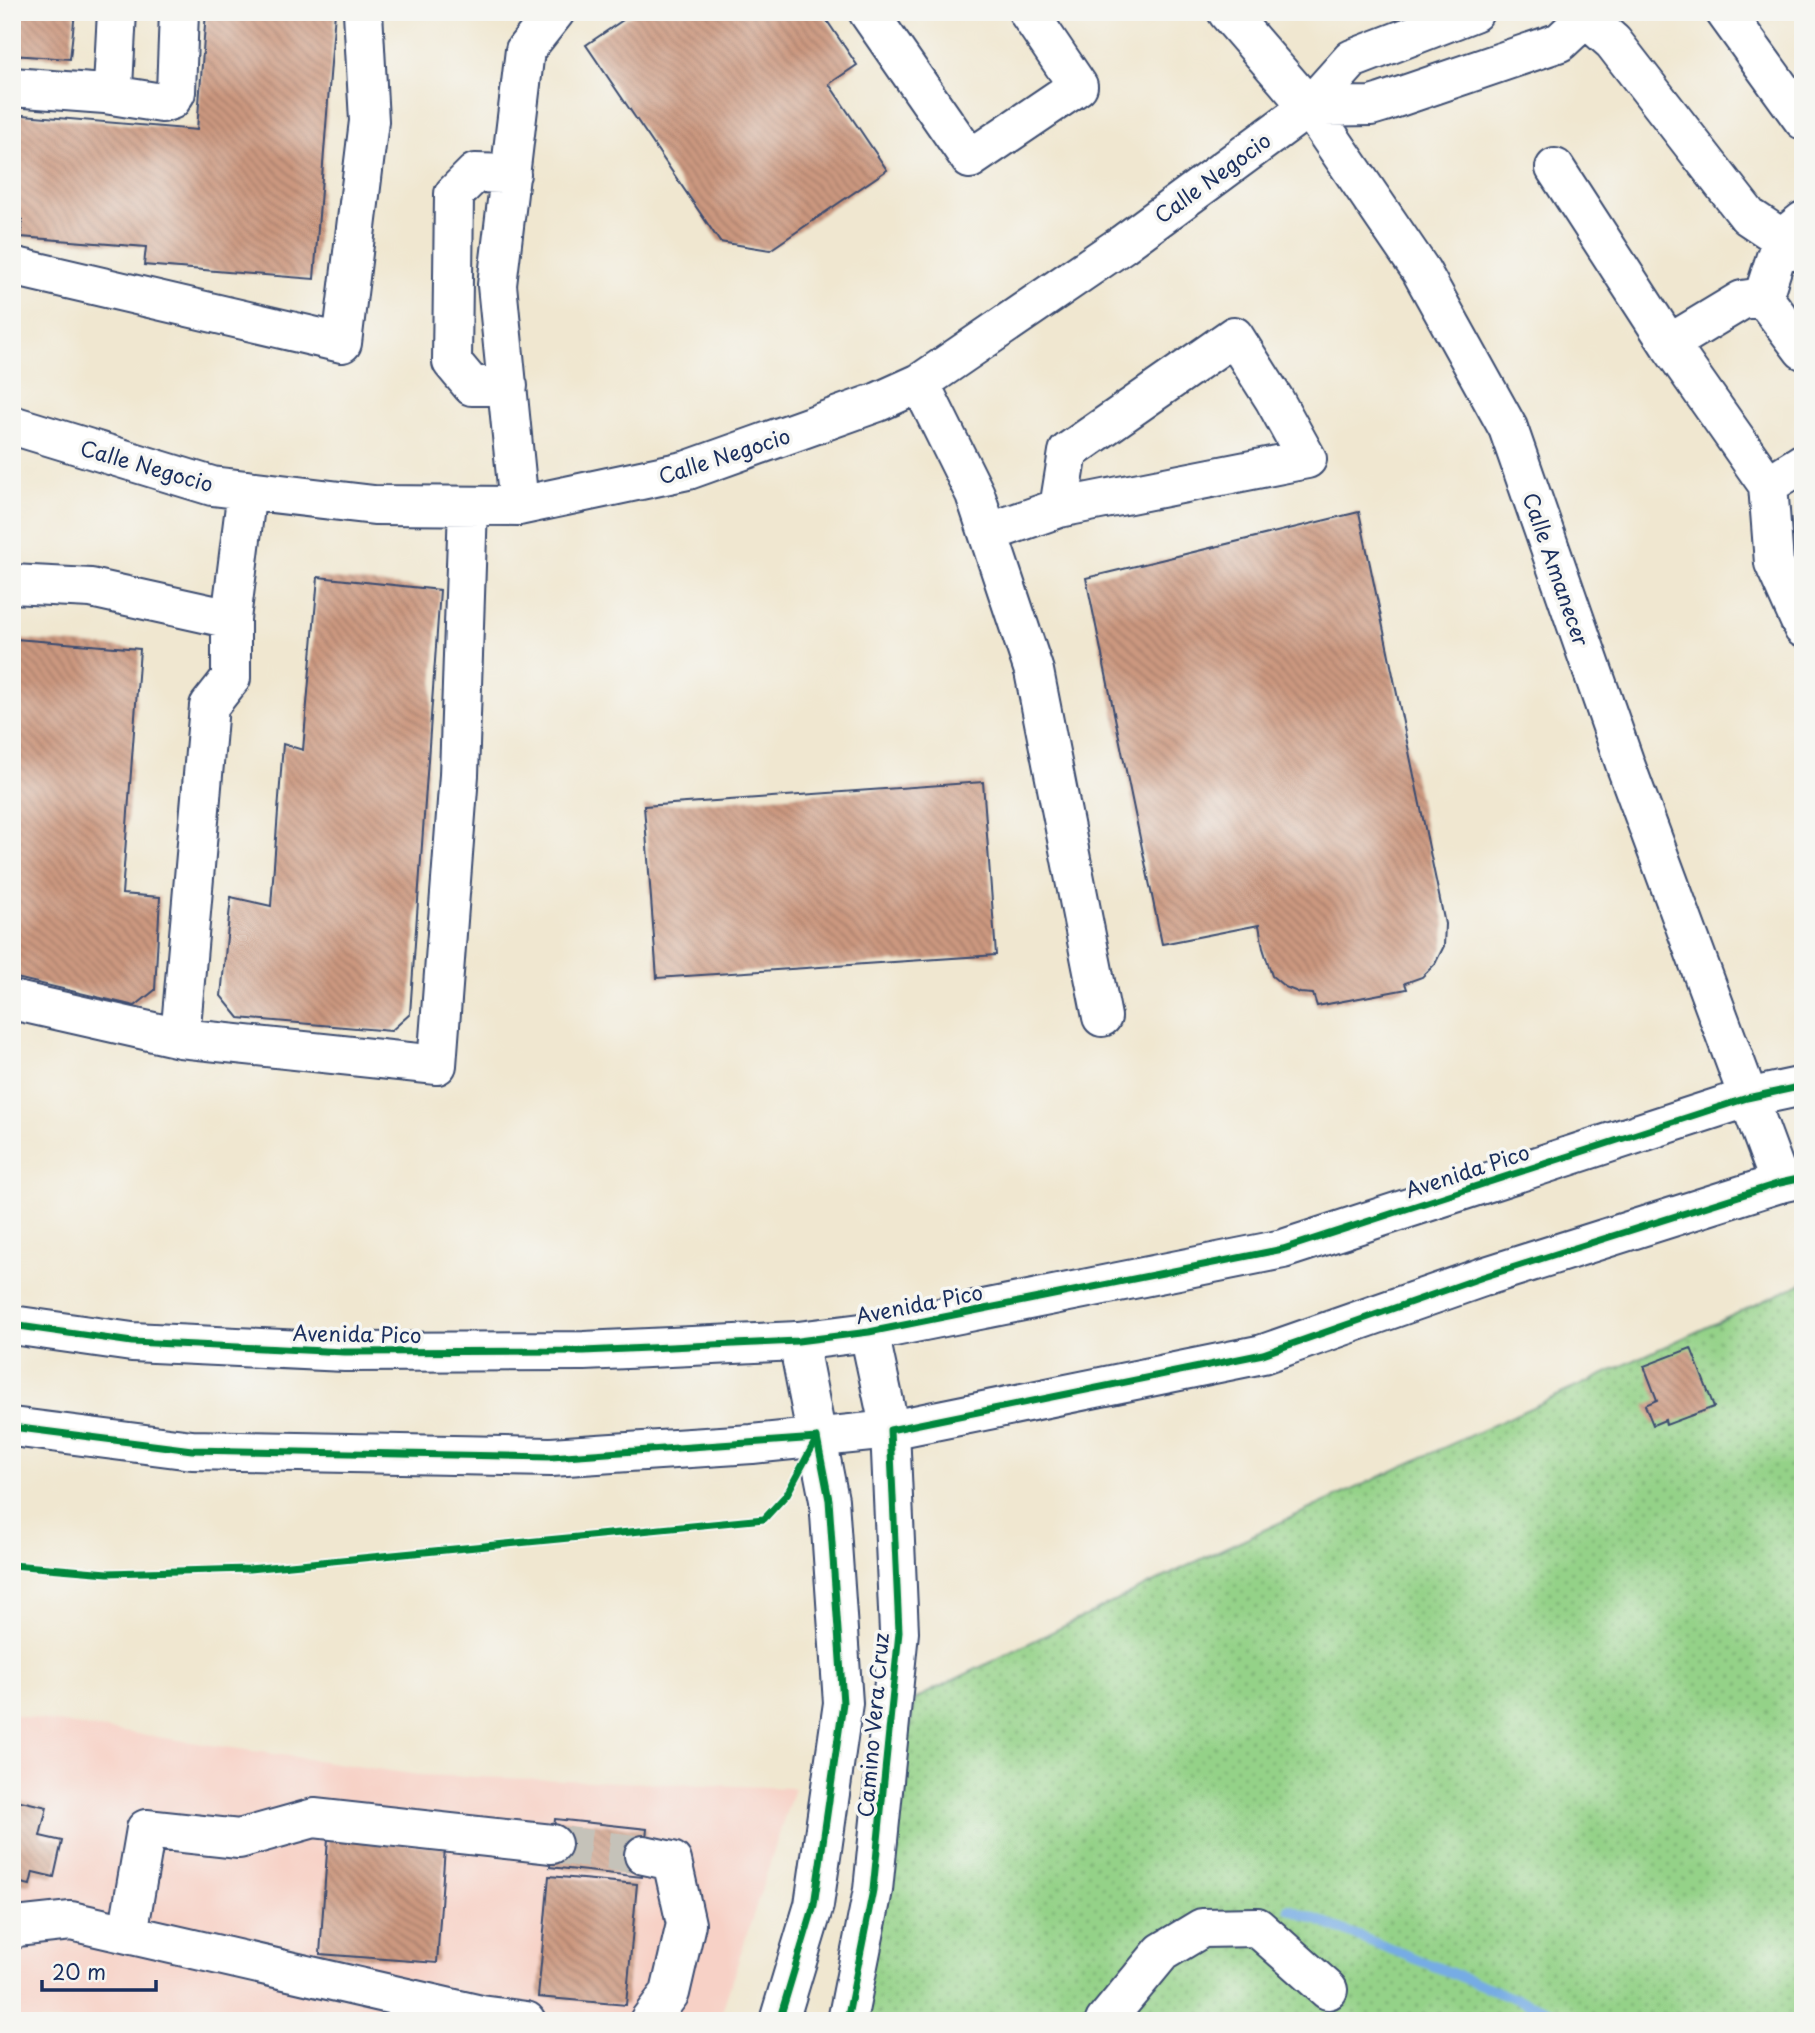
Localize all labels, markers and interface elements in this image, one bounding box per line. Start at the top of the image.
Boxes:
street label: Calle Negocio [1147,124,1277,230]
street label: Calle Negocio [654,419,794,491]
street label: Calle Negocio [77,431,217,499]
street label: Calle Amanecer [1516,488,1598,650]
street label: Avenida Pico [1401,1135,1533,1205]
street label: Avenida Pico [853,1275,985,1331]
street label: Avenida Pico [292,1316,422,1350]
street label: Camino Vera Cruz [848,1631,896,1819]
scale bar [42,1949,156,1993]
text: 20 m [52,1955,106,1987]

